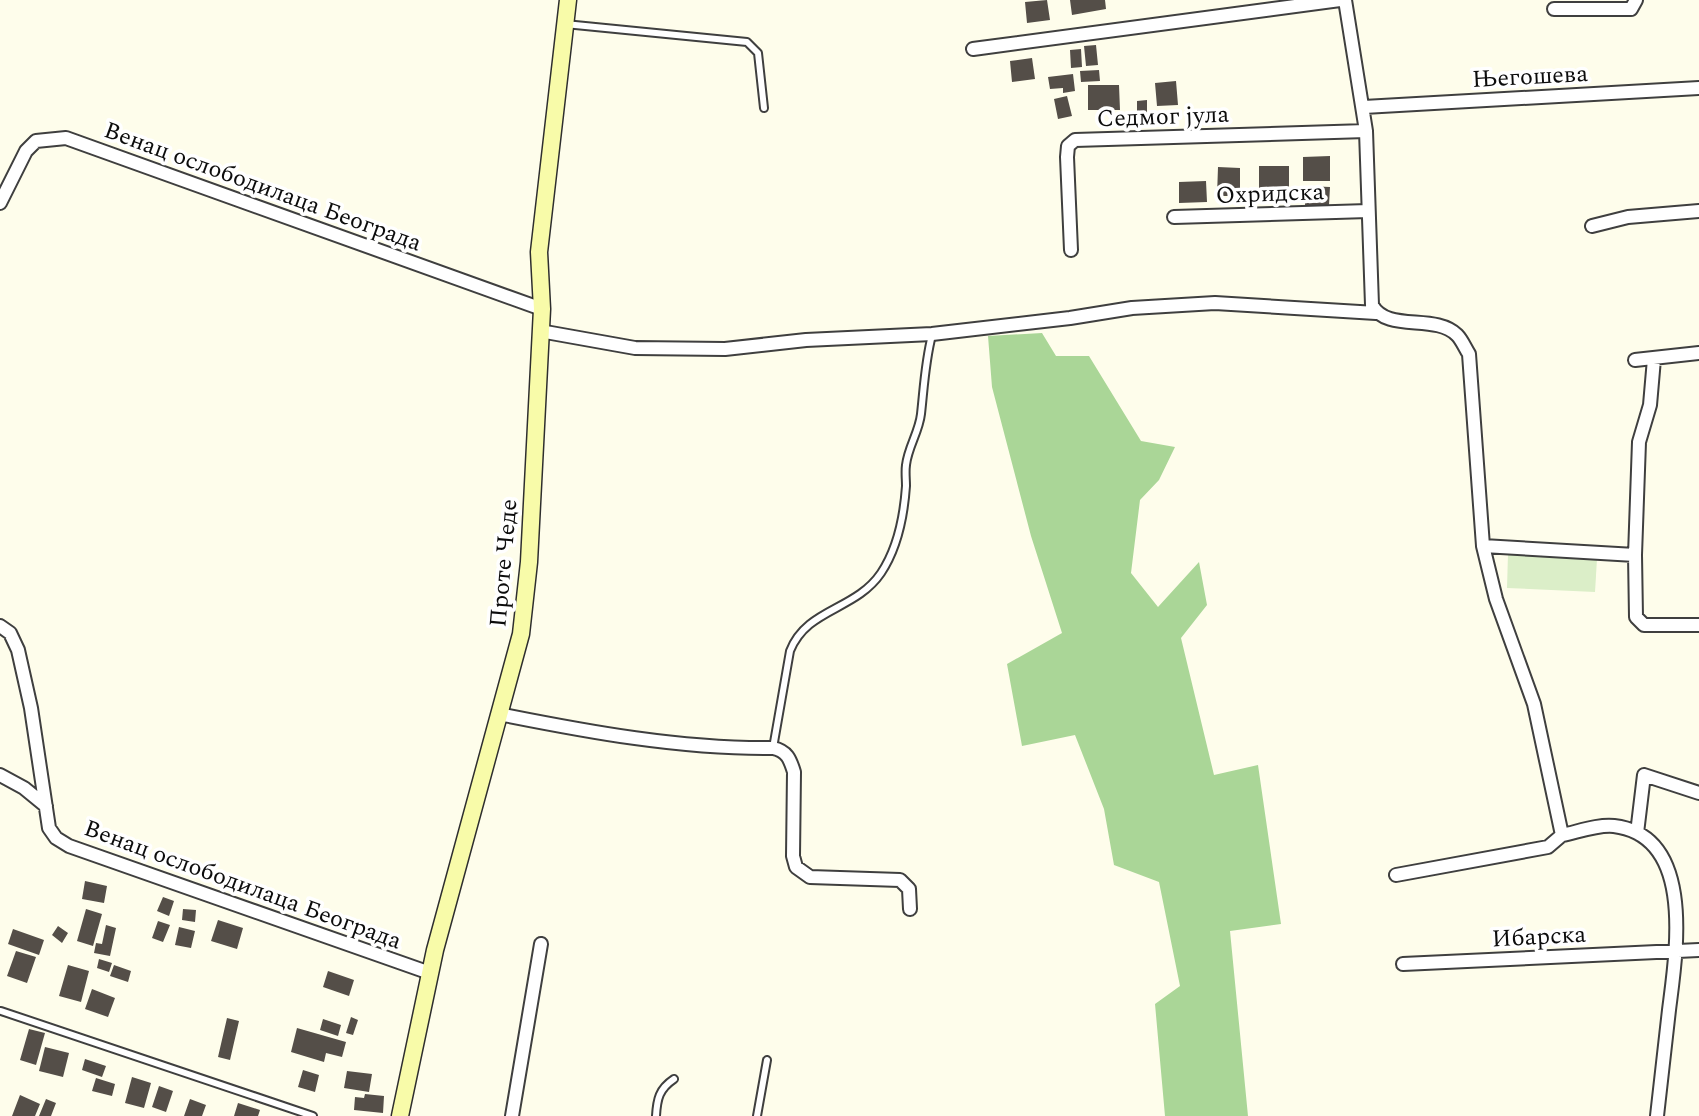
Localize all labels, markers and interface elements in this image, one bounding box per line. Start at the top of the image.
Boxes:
street label: Његошева [1471,56,1589,98]
street label: Седмог јула [1096,97,1230,137]
street label: Венац ослободилаца Београда [99,113,427,261]
street label: Охридска [1215,174,1325,214]
street label: Проте Чеде [480,498,528,629]
street label: Венац ослободилаца Београда [79,811,407,959]
street label: Ибарска [1491,917,1587,957]

